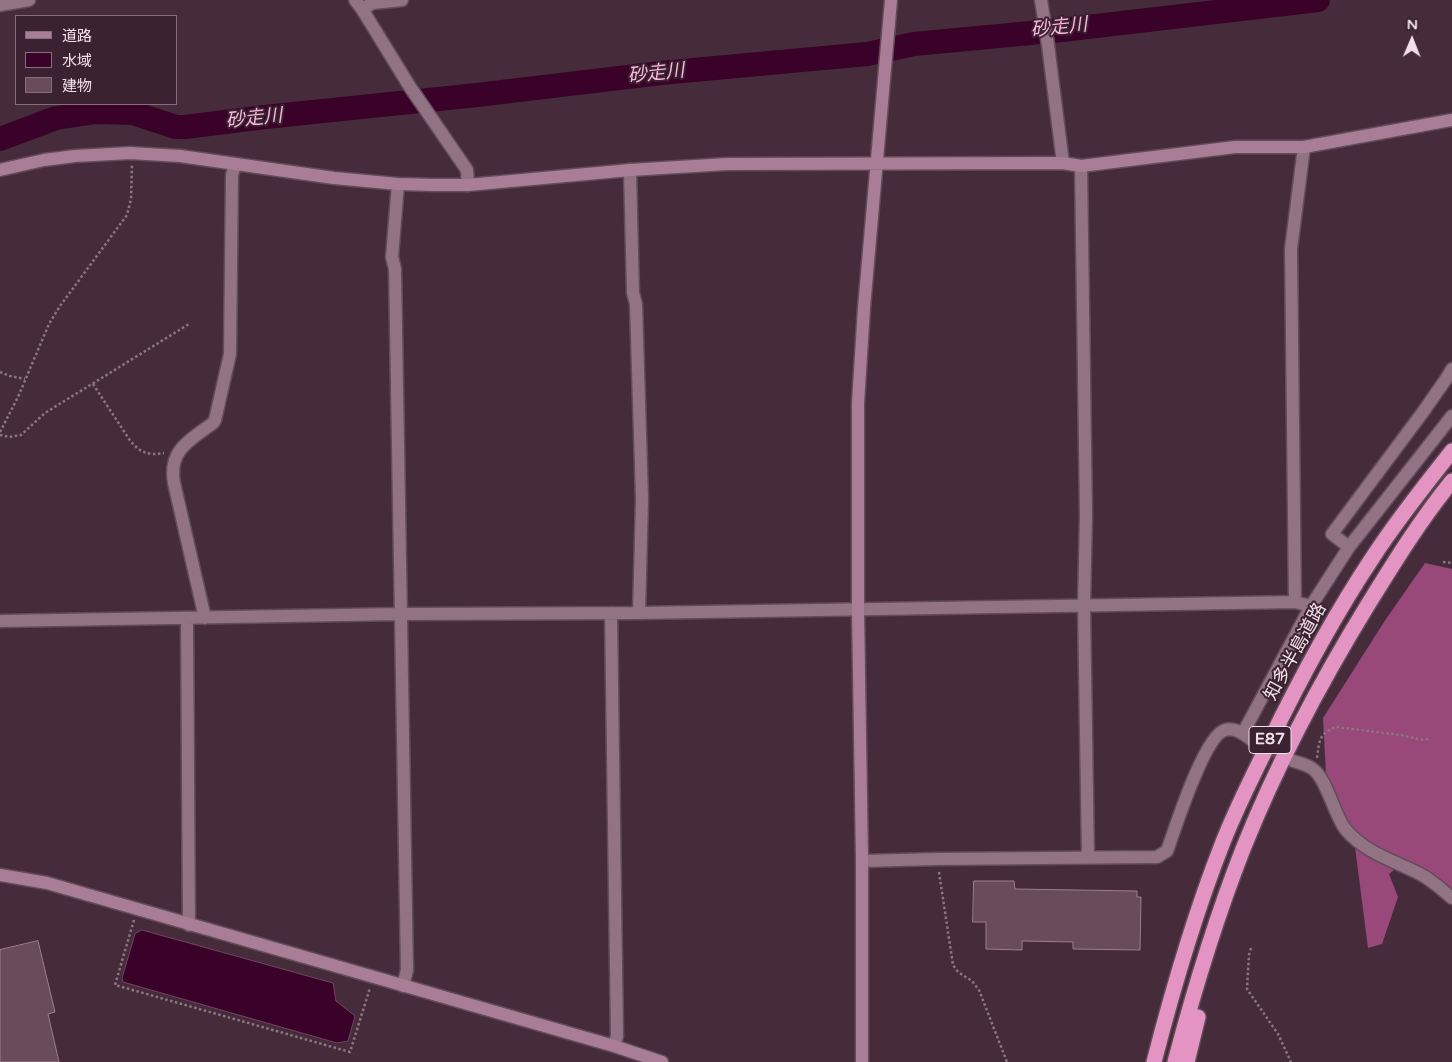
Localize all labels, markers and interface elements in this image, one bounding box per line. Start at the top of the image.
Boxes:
water label: 砂走川 [1029,14,1089,42]
legend [15,15,178,105]
north arrow [1387,15,1437,65]
text: N [1406,16,1418,33]
text: 道路 [62,27,92,45]
text: 水域 [62,52,92,70]
water label: 砂走川 [626,60,686,88]
text: 建物 [62,77,92,95]
water label: 砂走川 [224,105,284,133]
street label: 知多半島道路 [1260,600,1332,704]
road number: E87 [1249,726,1291,754]

